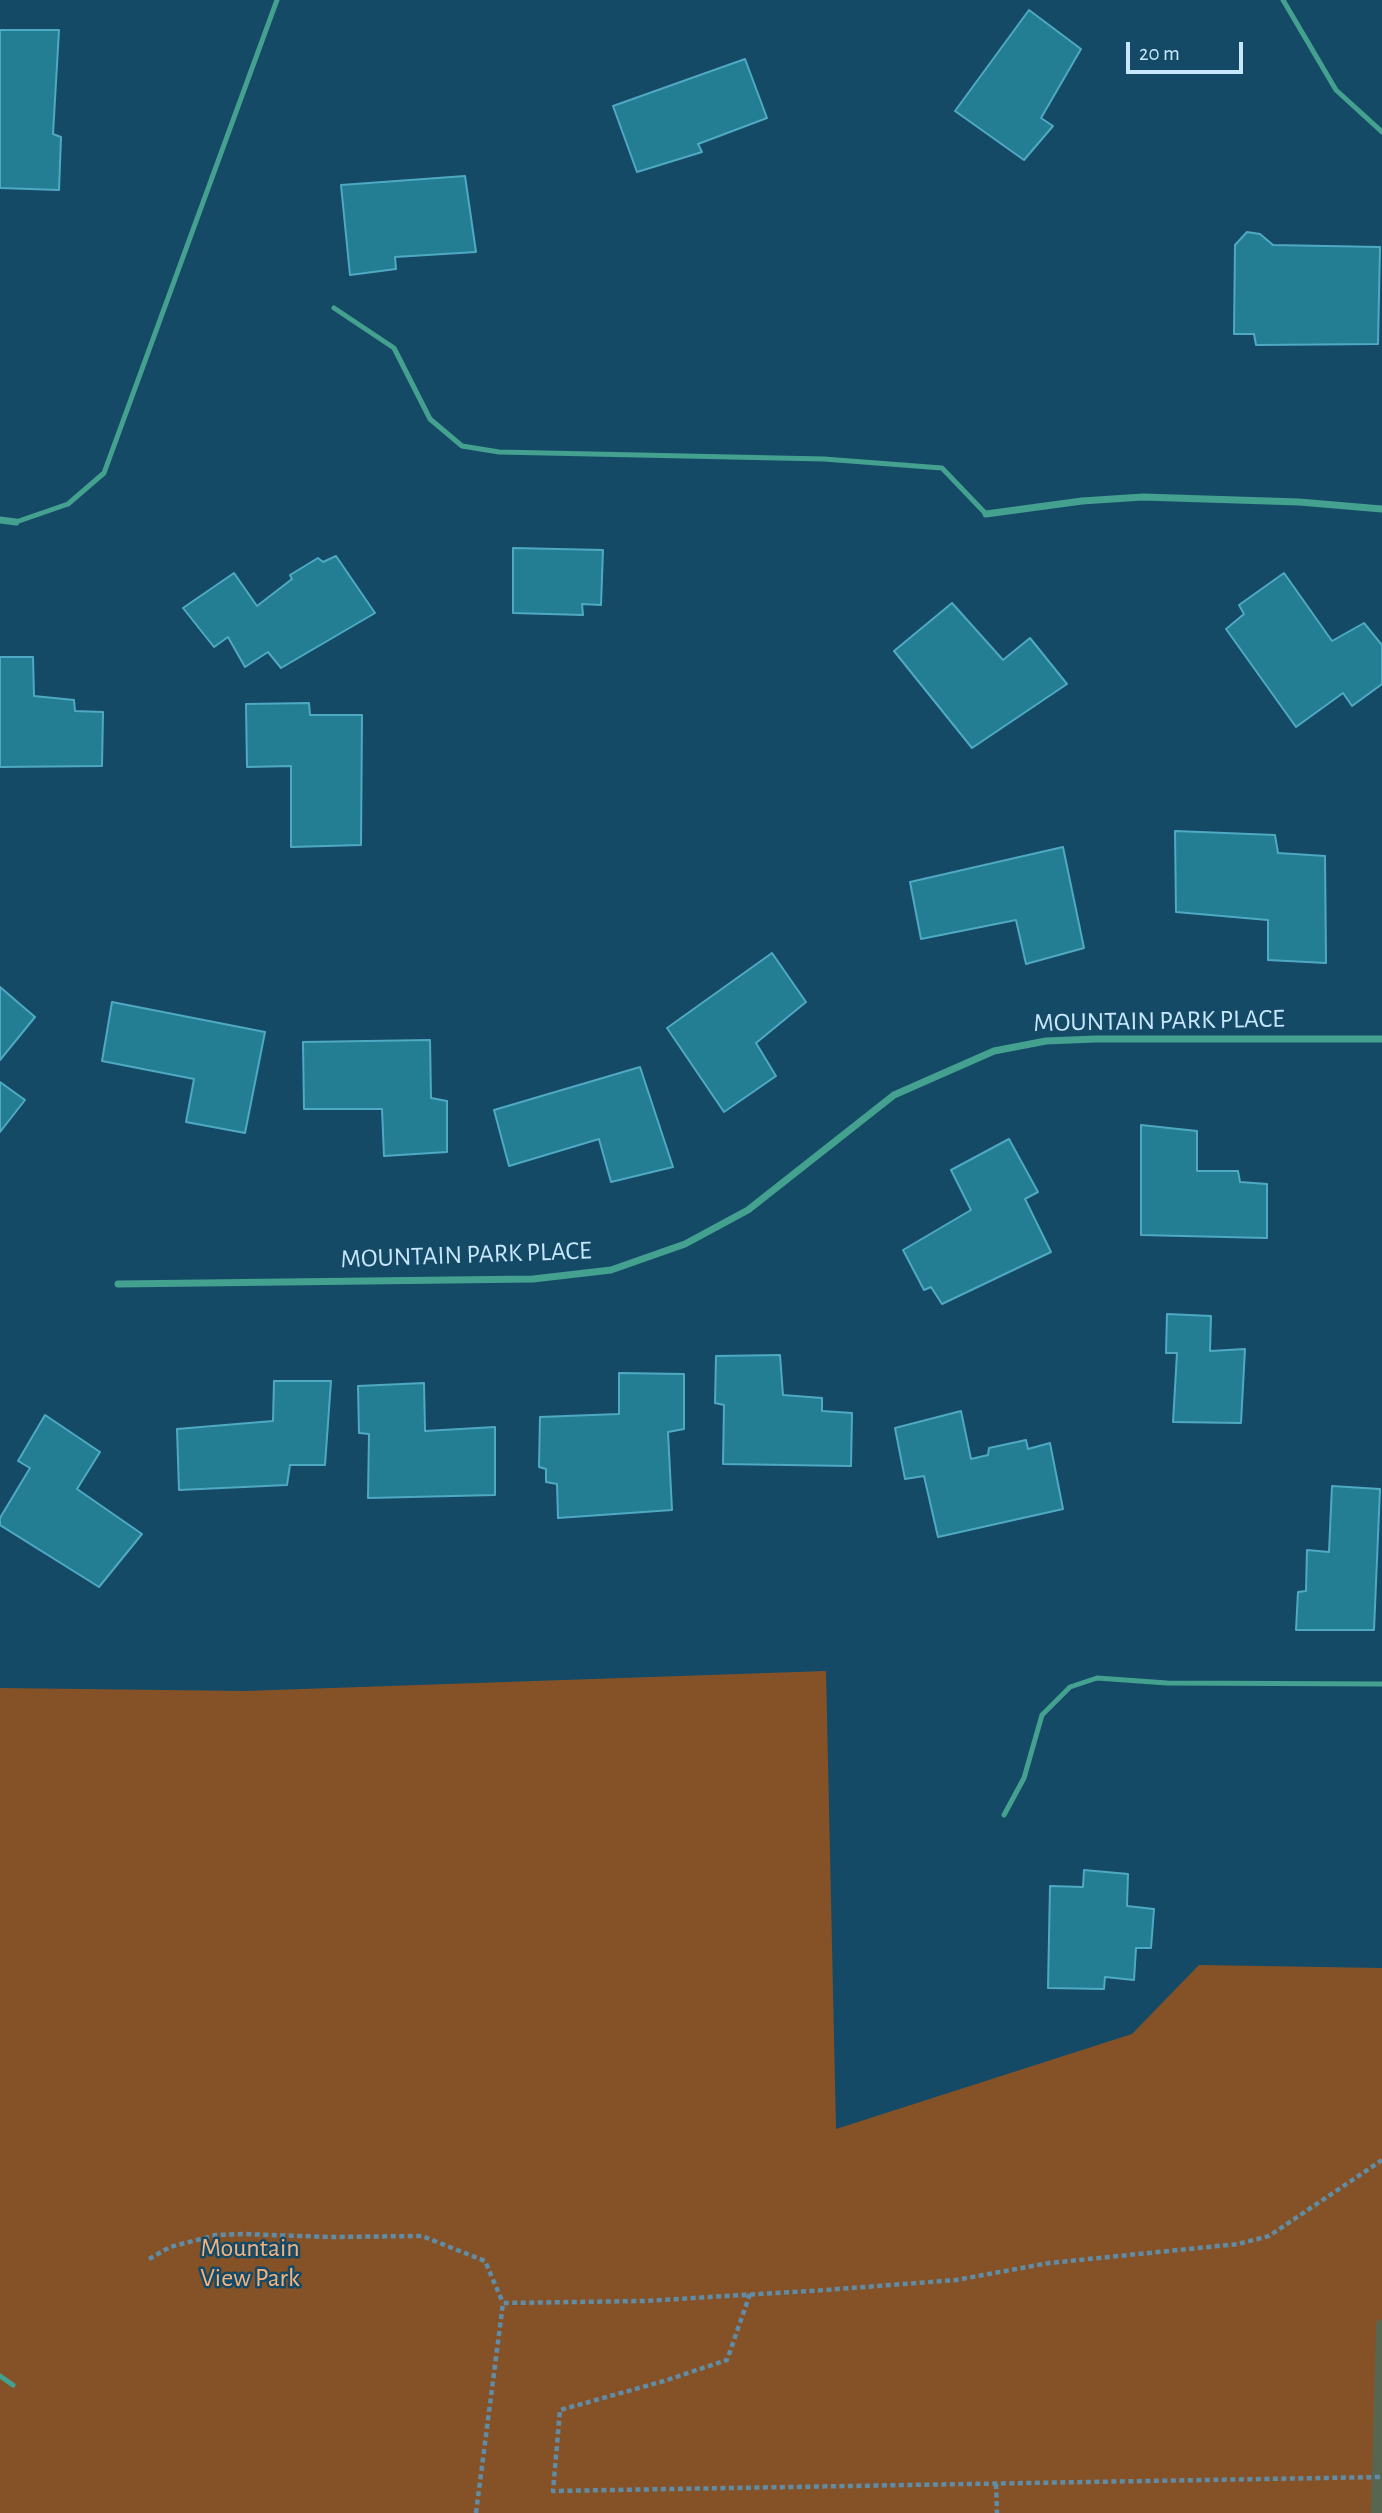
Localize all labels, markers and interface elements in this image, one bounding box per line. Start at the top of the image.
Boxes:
scale bar [1130,28,1247,72]
text: 20 m [1139,43,1180,64]
street label: MOUNTAIN PARK PLACE [1033,1003,1285,1039]
street label: MOUNTAIN PARK PLACE [340,1235,592,1275]
park label: Mountain View Park [200,2232,300,2294]

